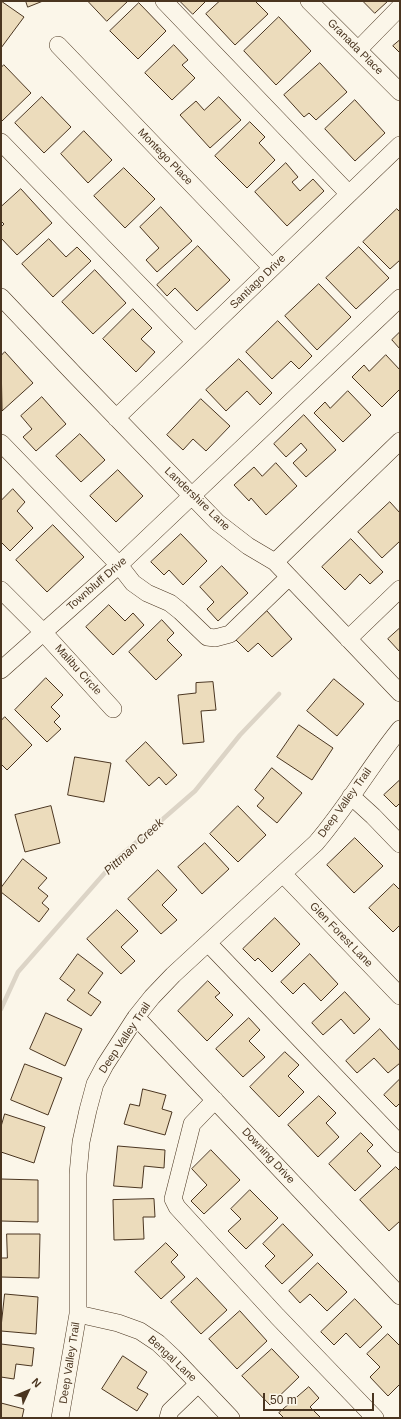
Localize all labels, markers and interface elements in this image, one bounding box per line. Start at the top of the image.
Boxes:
street label: Granada Place [324,16,386,78]
street label: Montego Place [135,126,195,188]
street label: Santiago Drive [227,252,289,312]
street label: Landershire Lane [162,465,232,533]
street label: Townbluff Drive [64,554,130,614]
street label: Malibu Circle [52,642,104,698]
street label: Deep Valley Trail [315,766,375,840]
water label: Pittman Creek [101,816,167,878]
street label: Glen Forest Lane [307,900,375,970]
street label: Deep Valley Trail [96,1000,154,1076]
street label: Downing Drive [239,1125,297,1187]
street label: Deep Valley Trail [57,1321,83,1405]
street label: Bengal Lane [145,1333,199,1385]
north arrow [8,1371,48,1411]
text: N [30,1376,44,1390]
scale bar [265,1385,376,1411]
text: 50 m [270,1393,297,1407]

